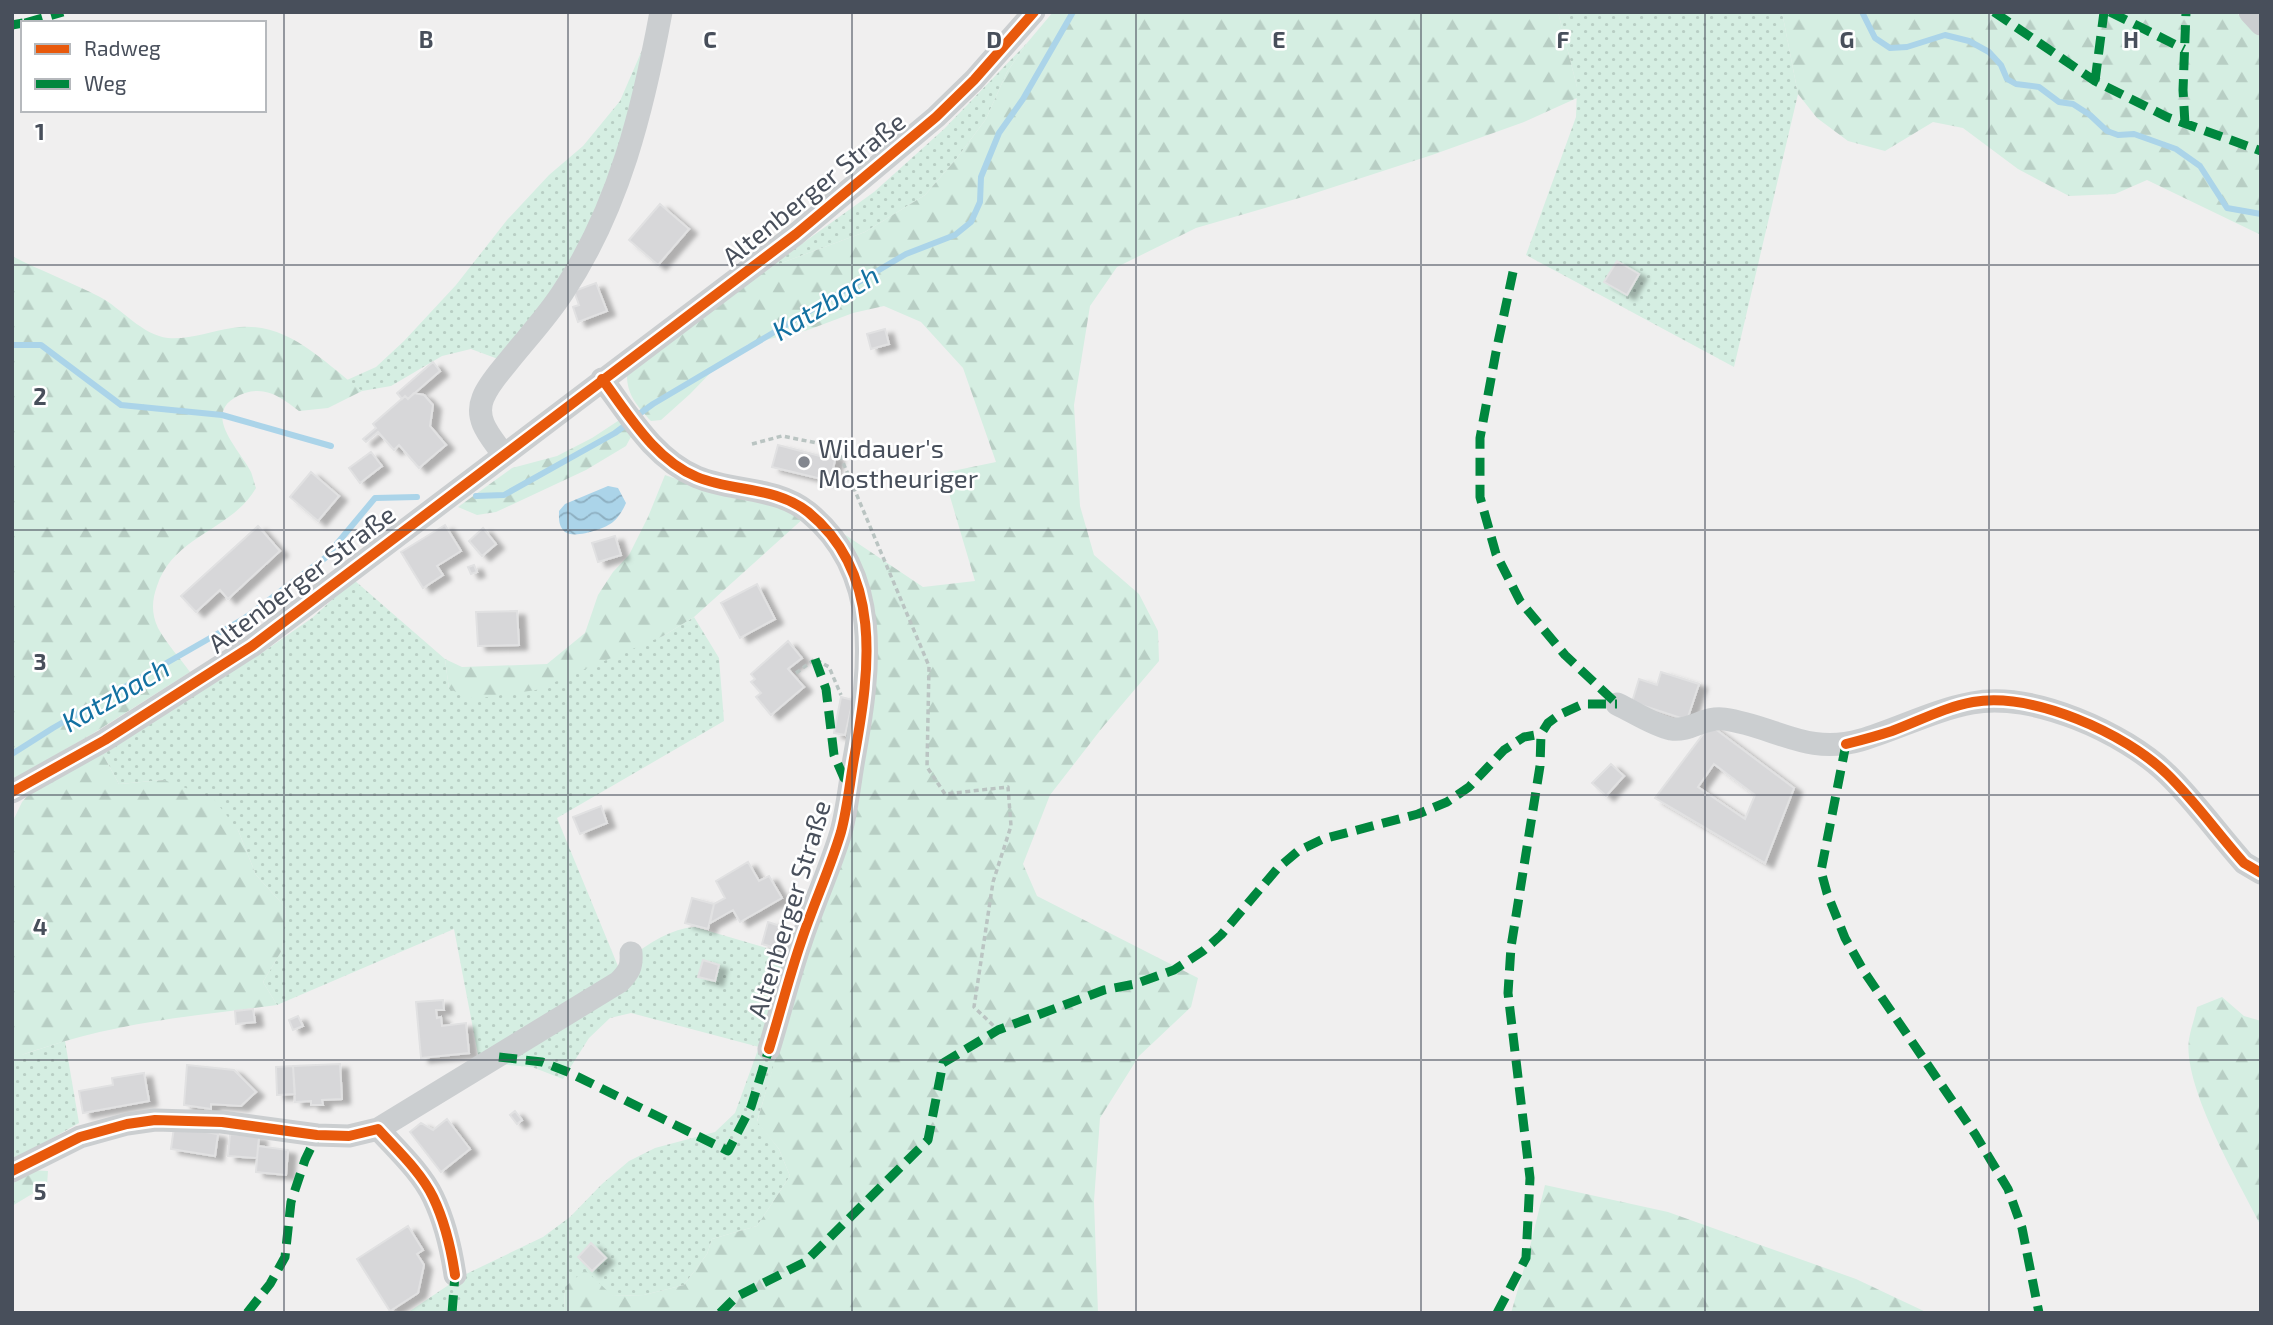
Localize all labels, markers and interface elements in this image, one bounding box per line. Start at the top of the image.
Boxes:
legend [21,21,266,112]
text: B [419,25,433,53]
text: C [703,25,717,53]
text: D [986,25,1002,53]
text: E [1272,25,1286,53]
text: F [1557,25,1570,53]
text: G [1840,25,1854,53]
text: H [2123,25,2139,53]
text: Radweg [84,35,161,60]
text: Weg [84,70,127,95]
street label: Altenberger Straße [715,105,911,271]
text: 1 [35,117,45,145]
water label: Katzbach [765,257,885,347]
text: 2 [33,382,47,410]
place label: Wildauer's Mostheuriger [818,432,978,493]
marker: Wildauer's Mostheuriger [796,454,812,470]
street label: Altenberger Straße [201,497,401,659]
text: 3 [33,647,47,675]
water label: Katzbach [55,650,175,738]
street label: Altenberger Straße [740,796,836,1022]
text: 4 [33,912,47,940]
text: 5 [34,1177,46,1205]

